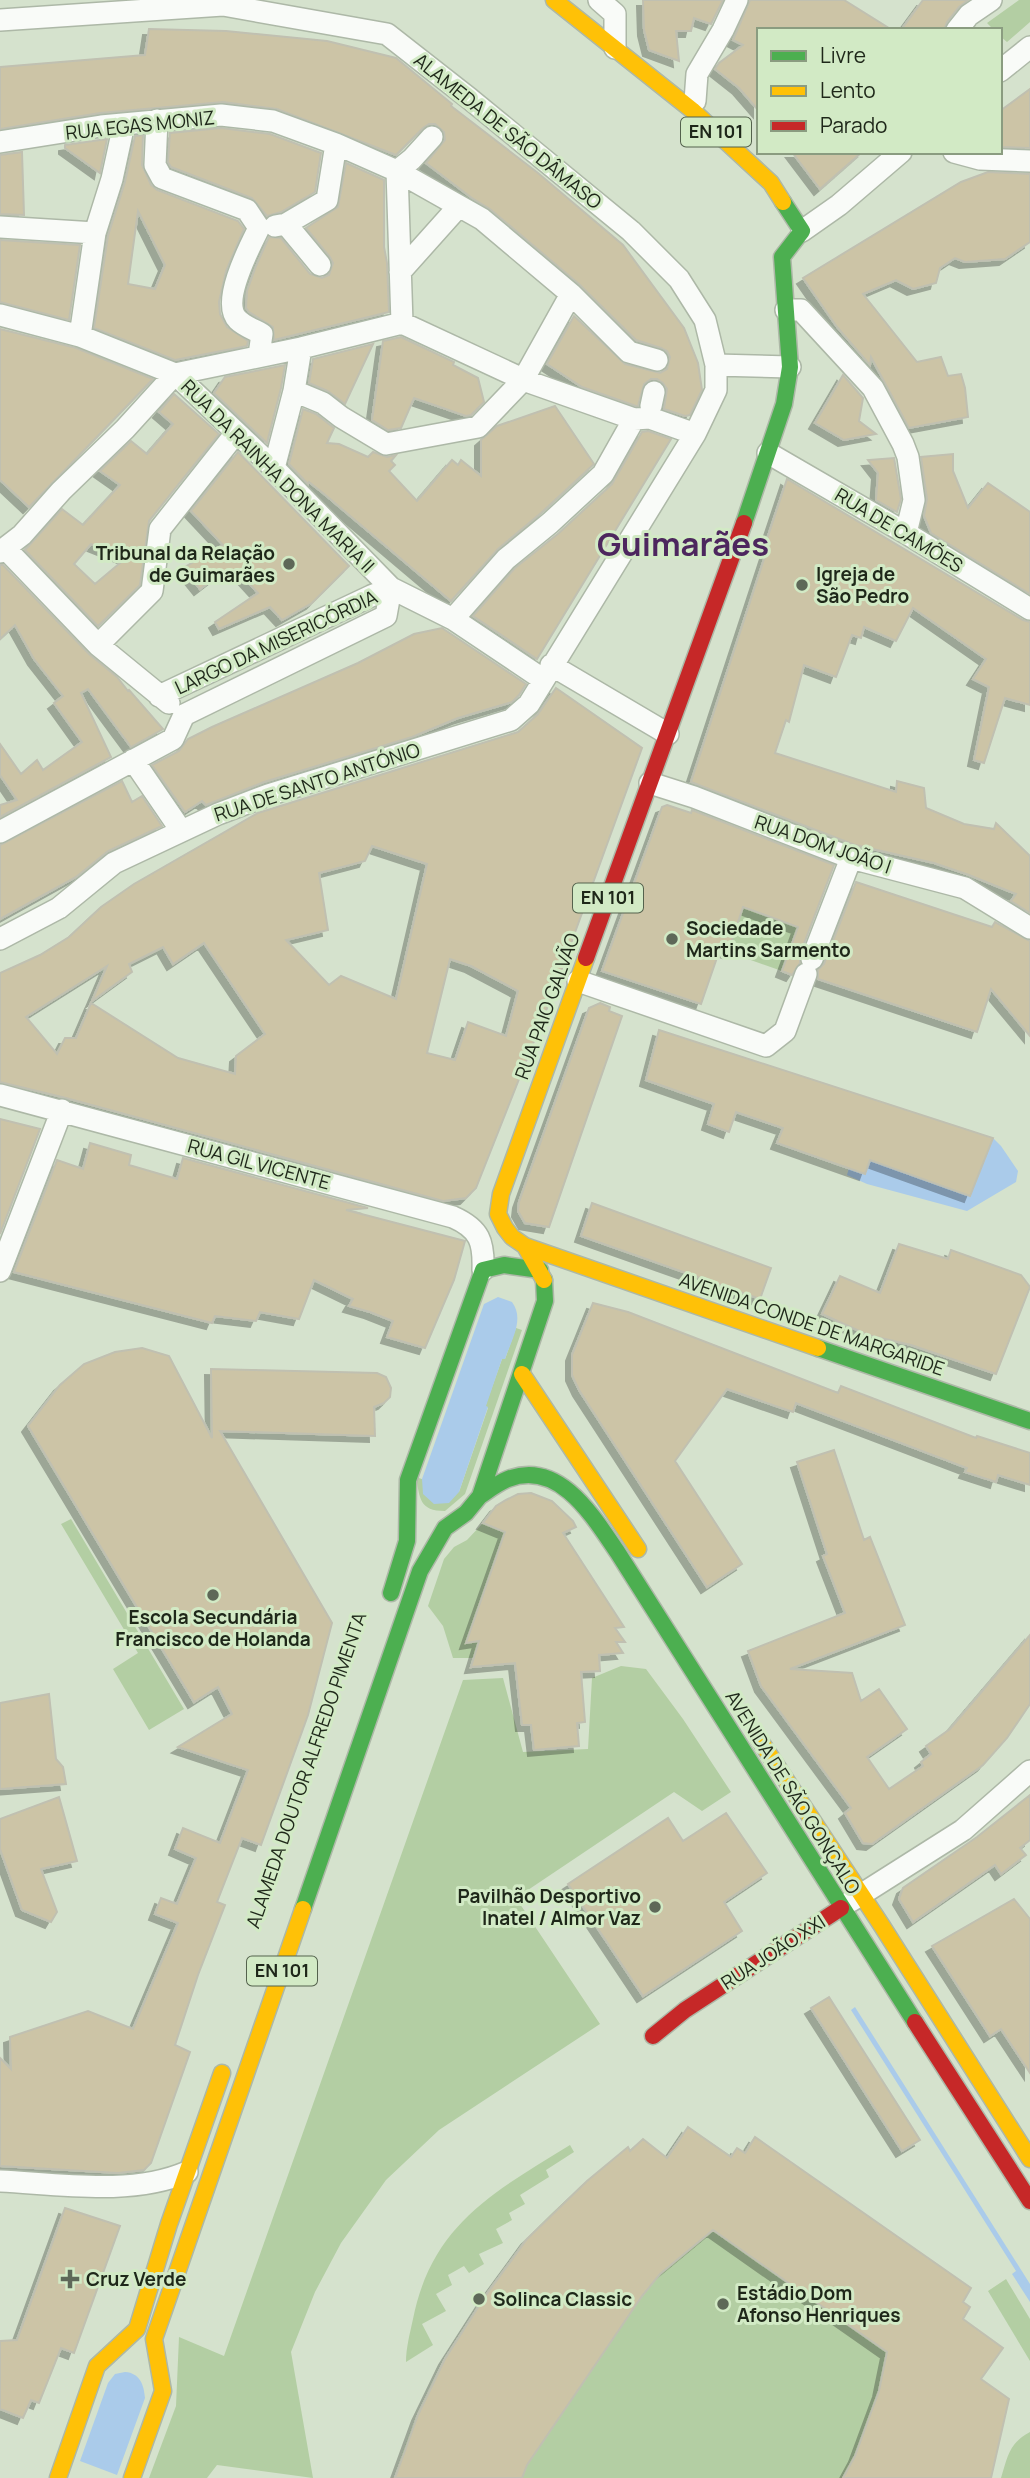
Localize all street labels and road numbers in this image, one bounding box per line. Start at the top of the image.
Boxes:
street label: ALAMEDA DE SÃO DÂMASO [409,47,608,215]
street label: RUA EGAS MONIZ [64,104,216,146]
road number: EN 101 [681,118,751,146]
street label: RUA DA RAINHA DONA MARIA II [176,374,380,578]
street label: RUA DE CAMÕES [830,482,968,579]
street label: LARGO DA MISERICÓRDIA [170,584,382,700]
street label: RUA DE SANTO ANTÓNIO [211,736,423,828]
street label: RUA DOM JOÃO I [751,808,895,880]
road number: EN 101 [573,884,643,912]
street label: RUA PAIO GALVÃO [508,929,586,1083]
street label: RUA GIL VICENTE [185,1132,333,1196]
street label: AVENIDA CONDE DE MARGARIDE [676,1266,948,1382]
street label: ALAMEDA DOUTOR ALFREDO PIMENTA [240,1609,372,1931]
street label: AVENIDA DE SÃO GONÇALO [720,1685,867,1899]
street label: RUA JOÃO XXI [716,1909,830,1995]
road number: EN 101 [247,1956,317,1985]

